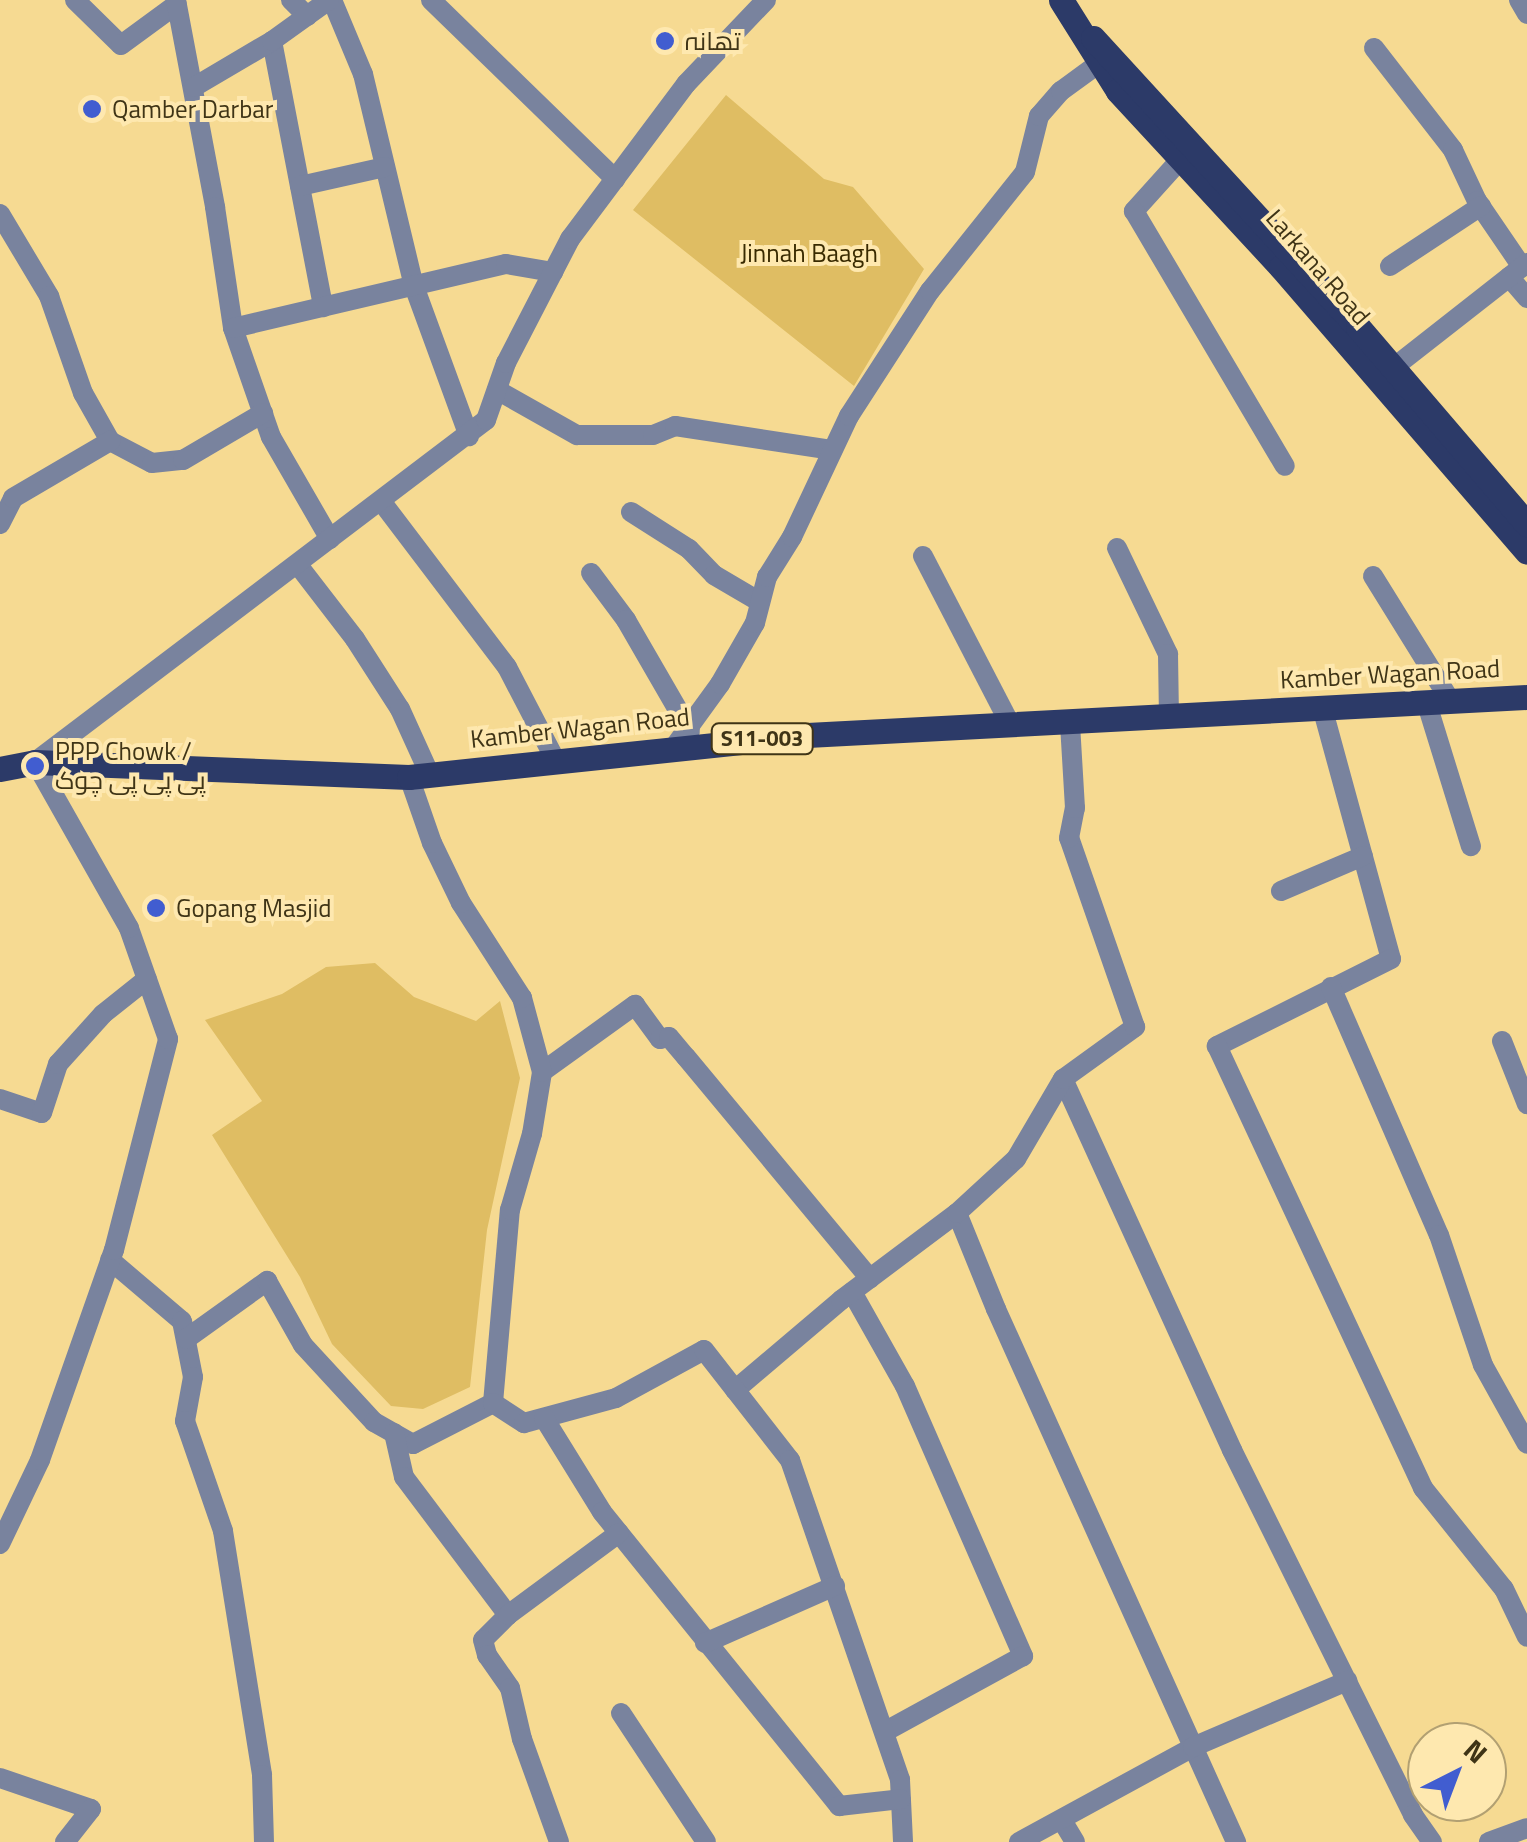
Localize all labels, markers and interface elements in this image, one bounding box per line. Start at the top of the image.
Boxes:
place label: تھانہ [685,26,741,56]
marker: تھانہ [654,30,676,52]
place label: Qamber Darbar [112,94,273,124]
marker: Qamber Darbar [81,98,103,120]
street label: Larkana Road [1260,203,1376,331]
park label: Jinnah Baagh [740,238,878,268]
street label: Kamber Wagan Road [1279,653,1501,695]
street label: Kamber Wagan Road [469,702,691,754]
road number: S11-003 [710,722,814,756]
place label: PPP Chowk / پی پی پی چوک [55,737,206,796]
marker: PPP Chowk / پی پی پی چوک [24,755,46,777]
place label: Gopang Masjid [176,893,331,923]
marker: Gopang Masjid [145,897,167,919]
north arrow [1407,1722,1507,1822]
text: N [1454,1728,1498,1773]

